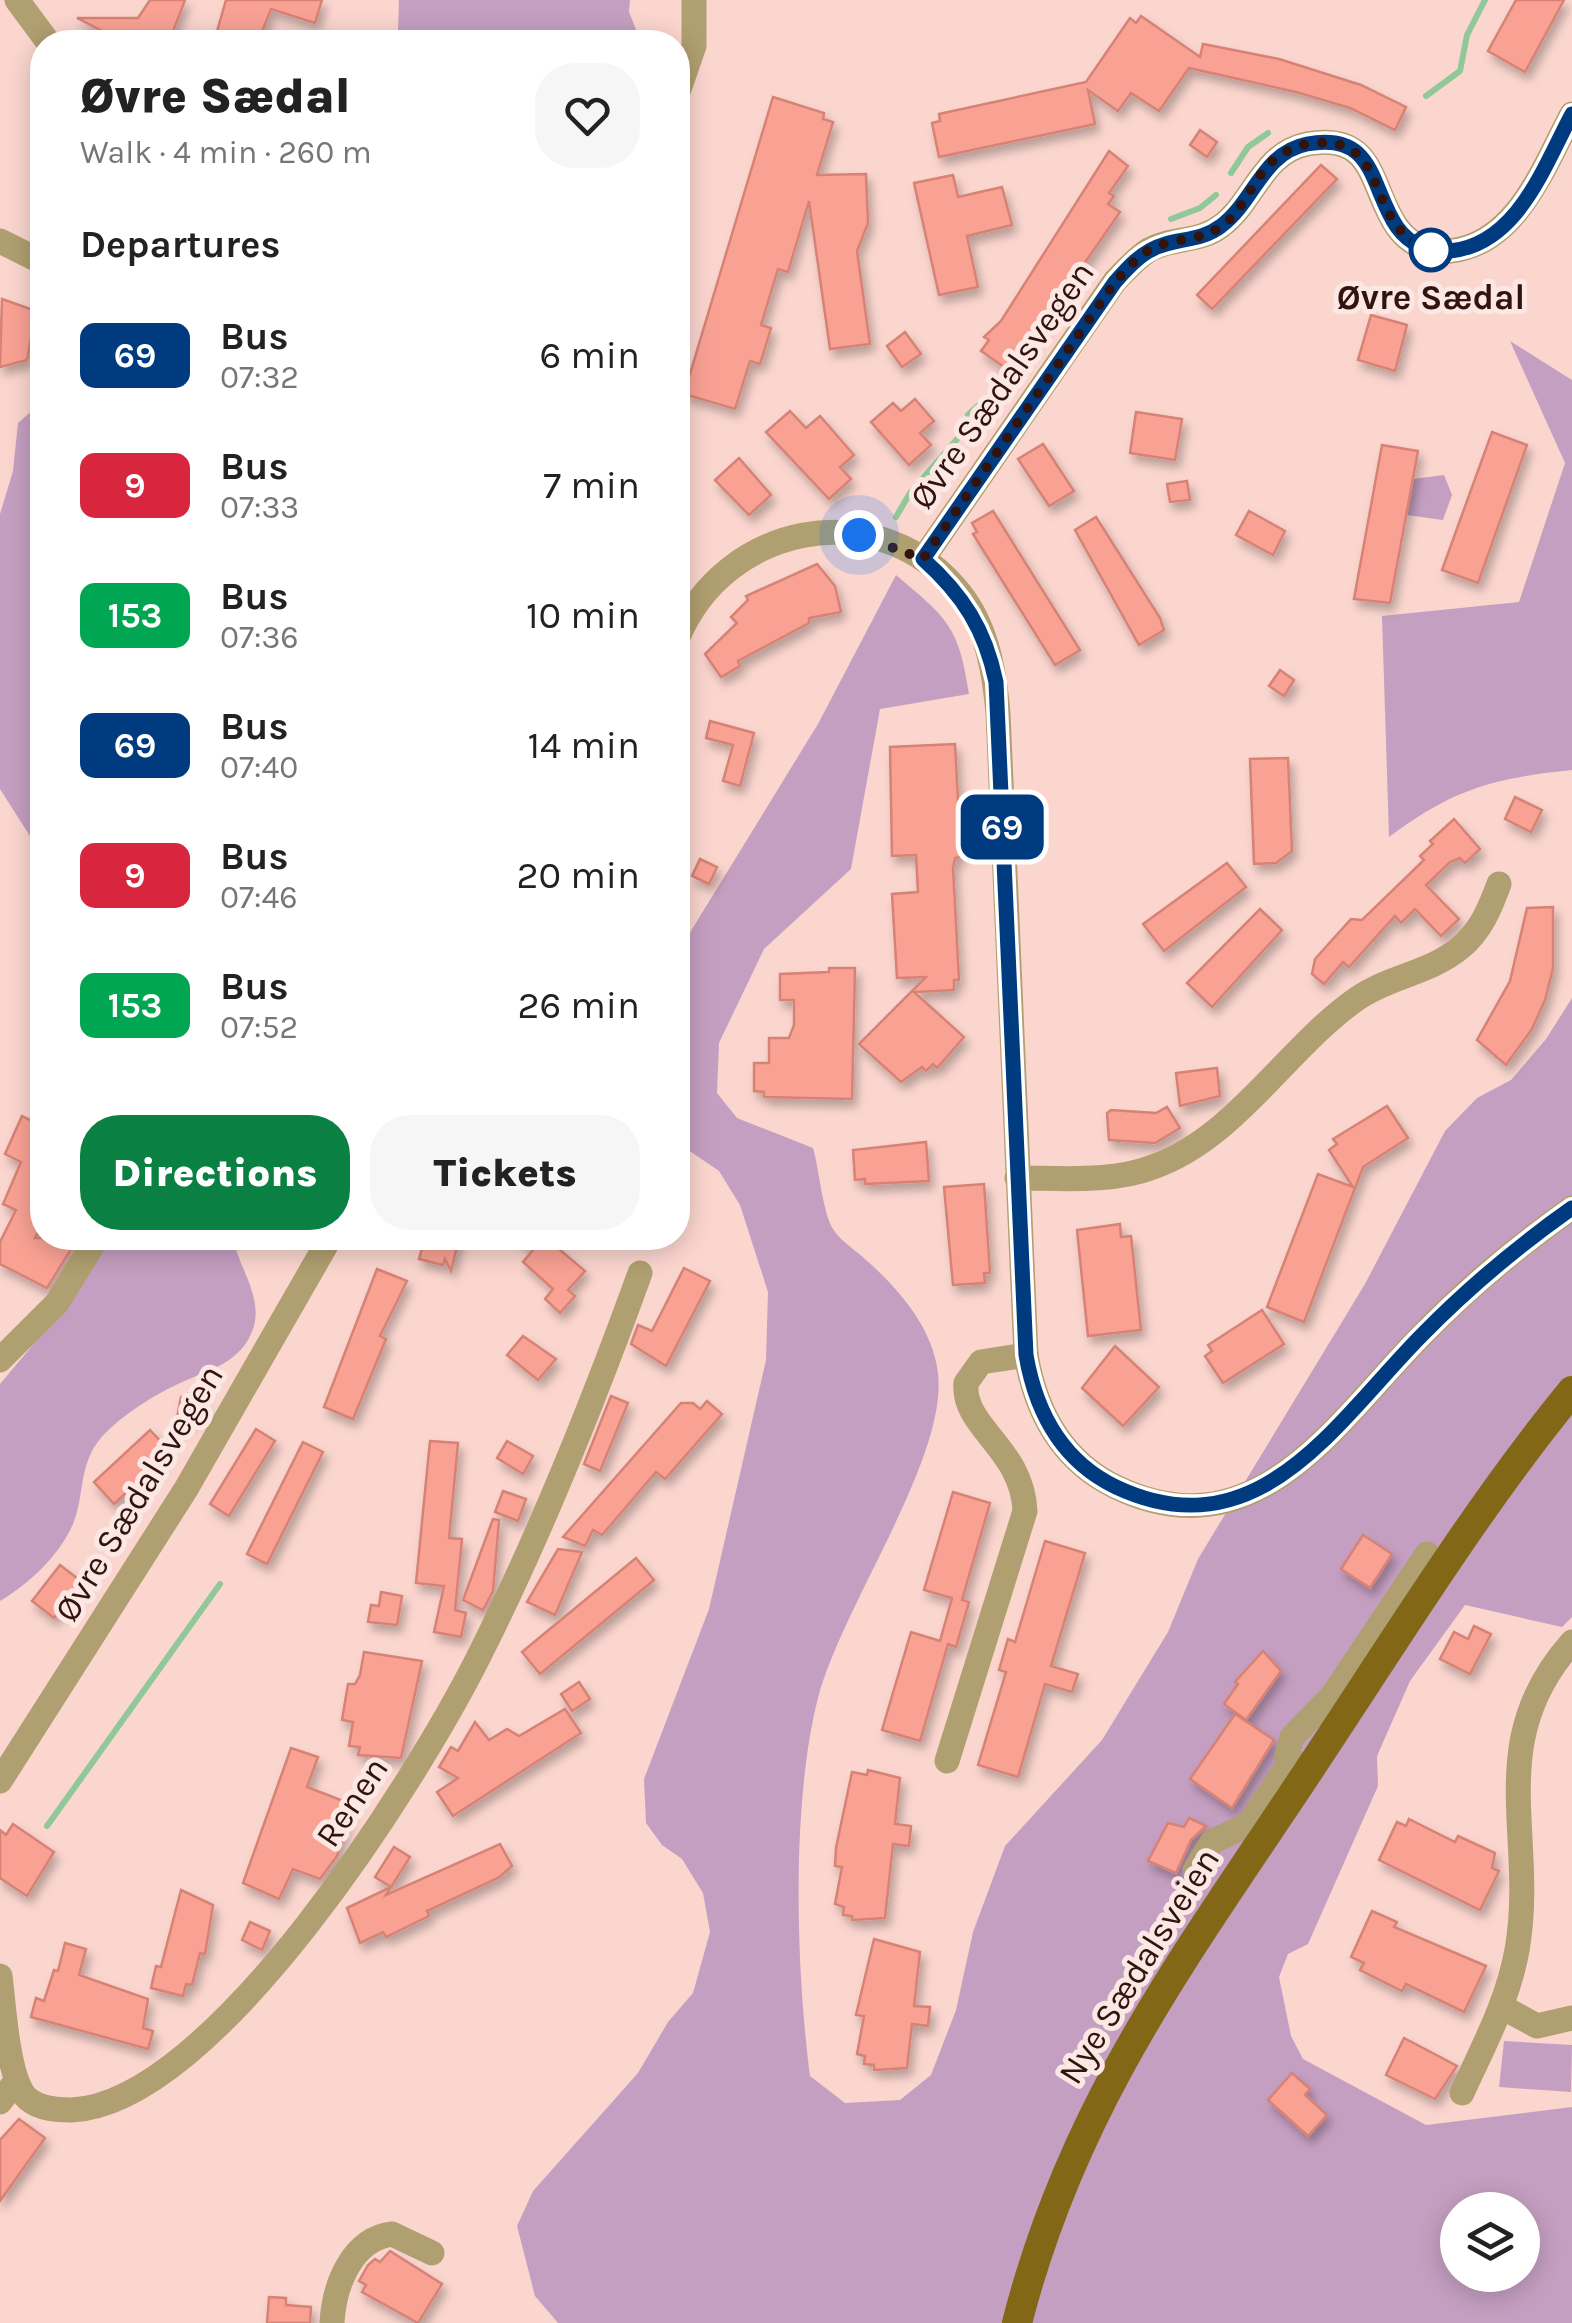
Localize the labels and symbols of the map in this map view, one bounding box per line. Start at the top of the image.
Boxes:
marker: Øvre Sædal [1410,229,1452,271]
street label: Øvre Sædalsvegen [901,253,1103,517]
place label: Øvre Sædal [1337,277,1525,318]
your location [834,510,884,560]
line badge: 69 [957,794,1047,860]
street label: Øvre Sædalsvegen [46,1357,232,1629]
street label: Renen [307,1749,397,1855]
street label: Nye Sædalsveien [1050,1840,1228,2092]

